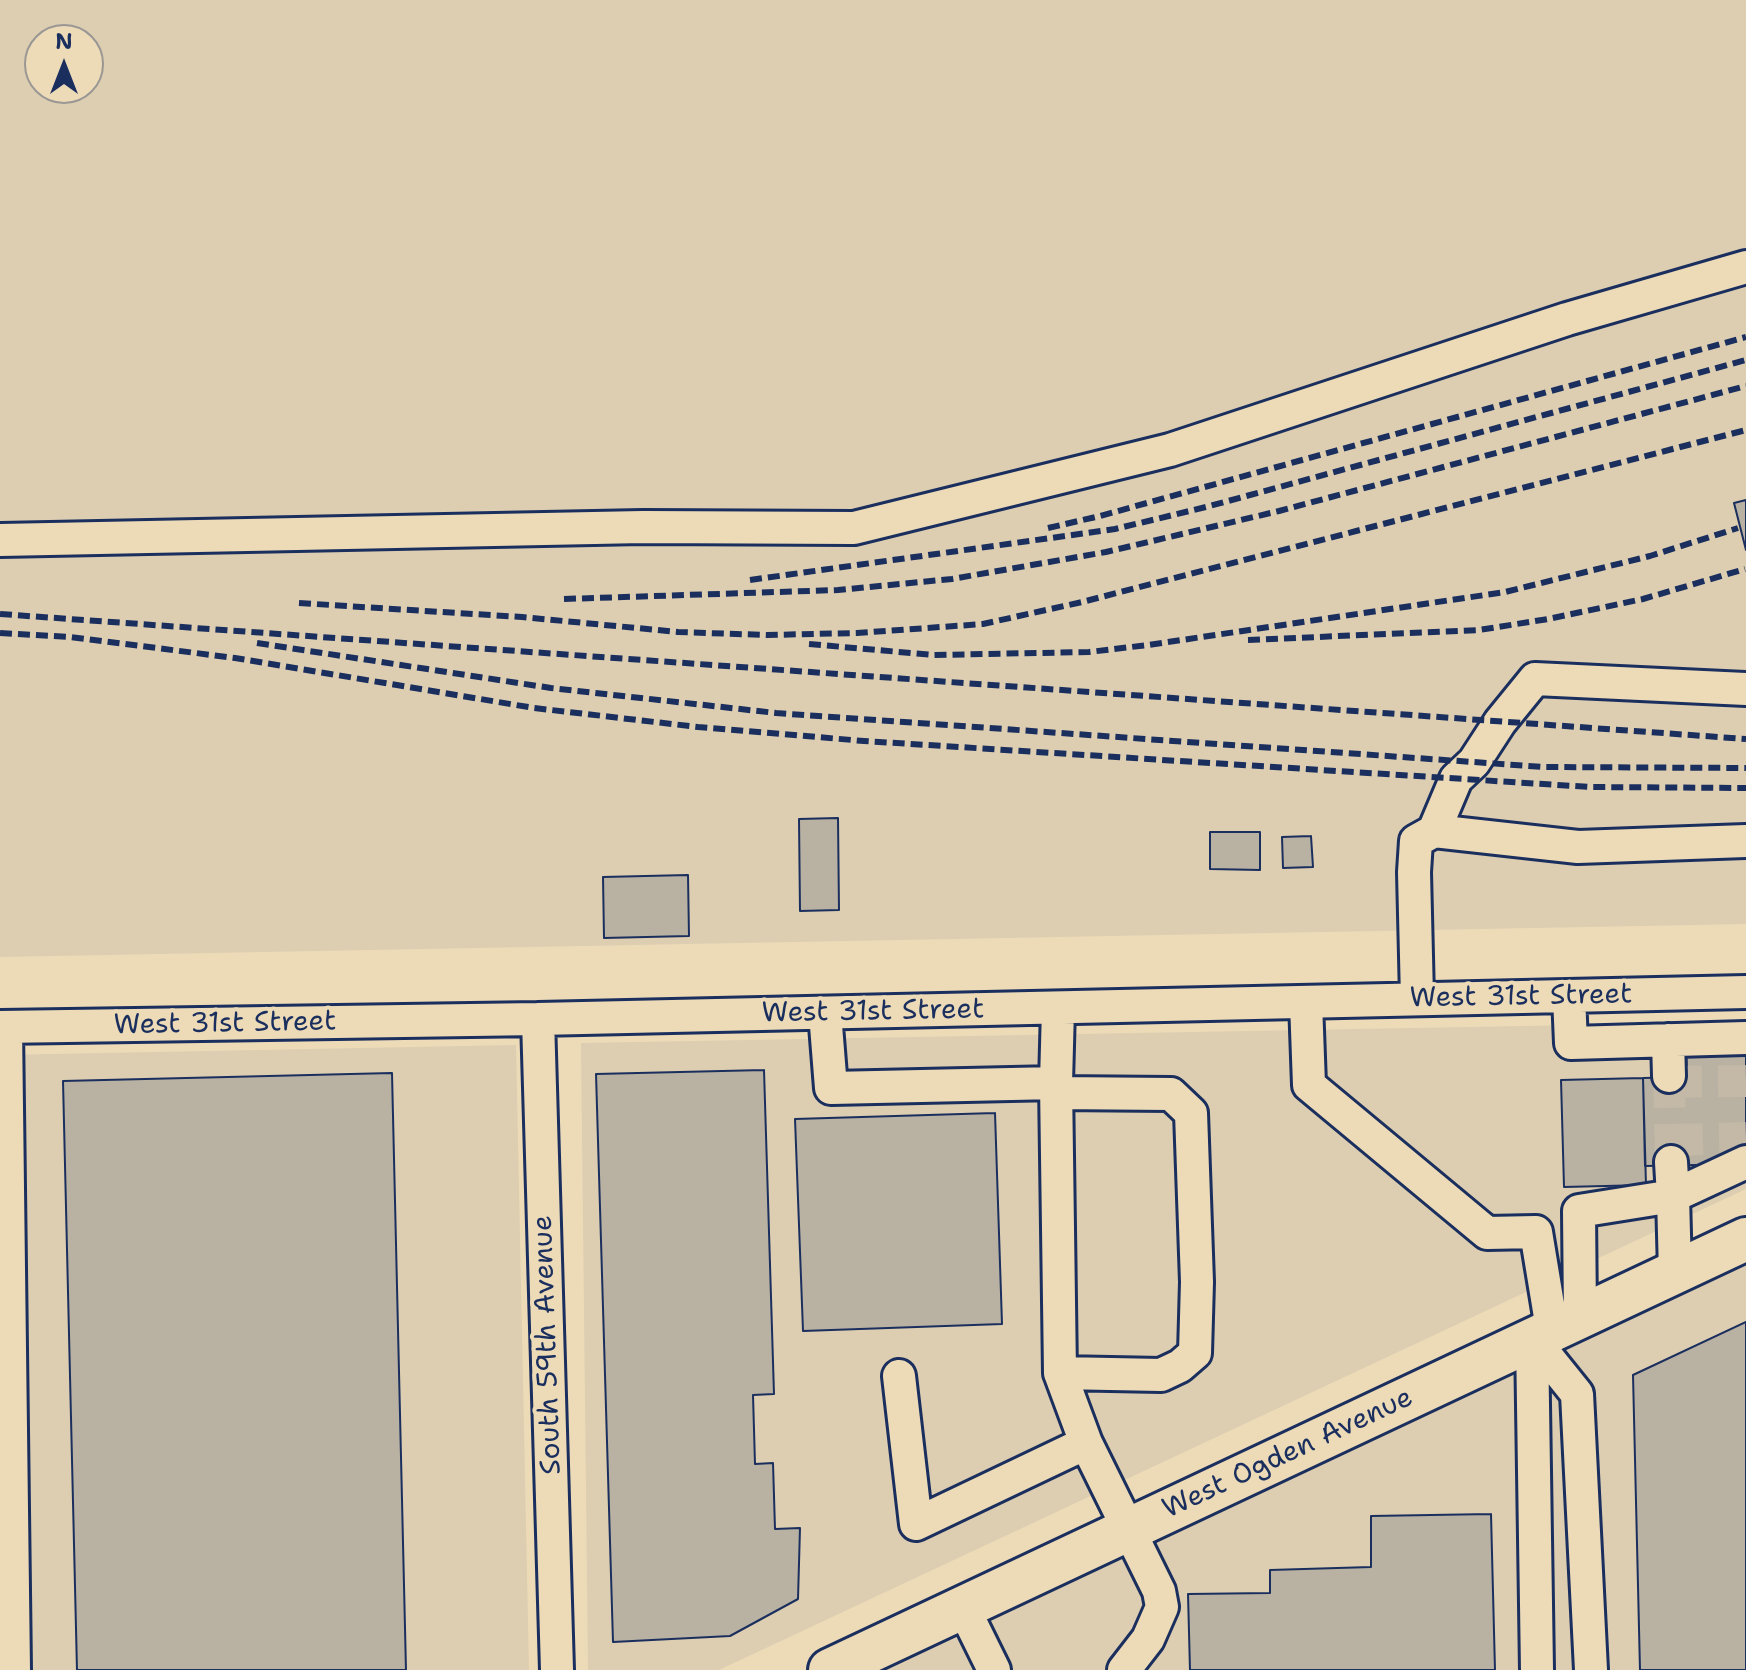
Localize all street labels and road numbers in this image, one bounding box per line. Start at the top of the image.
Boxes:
street label: West 31st Street [1409,978,1633,1016]
street label: West 31st Street [761,993,985,1031]
street label: West 31st Street [113,1005,337,1043]
street label: South 59th Avenue [527,1215,569,1475]
street label: West Ogden Avenue [1158,1381,1418,1527]

